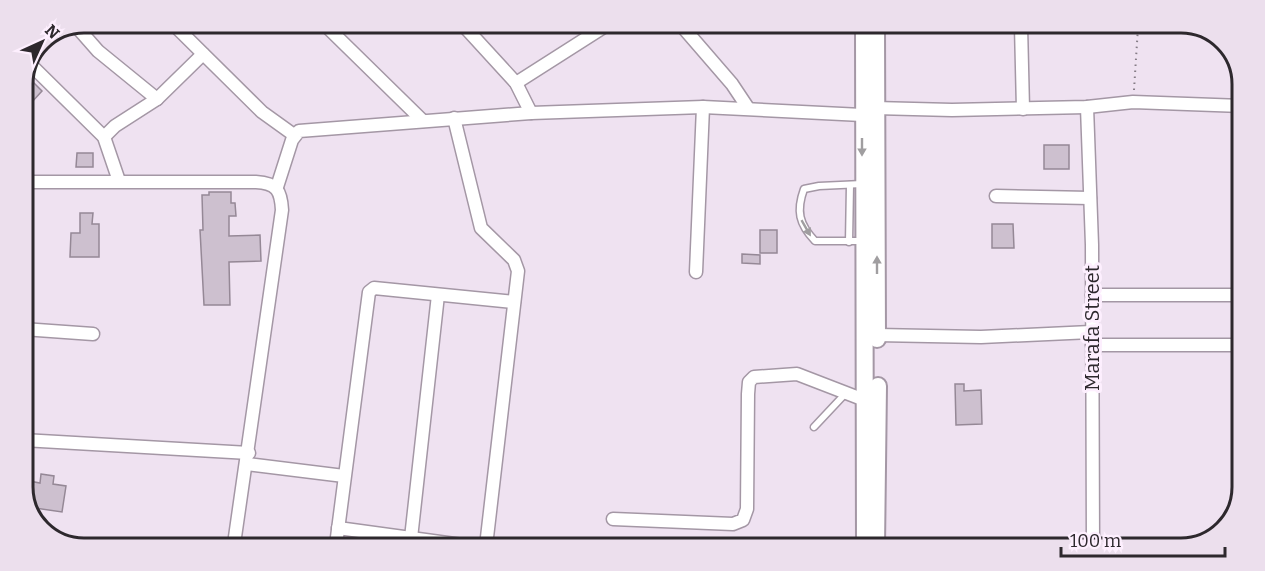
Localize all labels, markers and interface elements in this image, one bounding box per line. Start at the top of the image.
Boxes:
north arrow [12,12,72,72]
text: N [41,21,63,43]
one-way arrow [857,138,867,157]
one-way arrow [800,219,811,236]
one-way arrow [872,255,882,274]
street label: Marafa Street [1080,265,1104,391]
scale bar [1061,520,1224,558]
text: 100 m [1070,530,1121,552]

